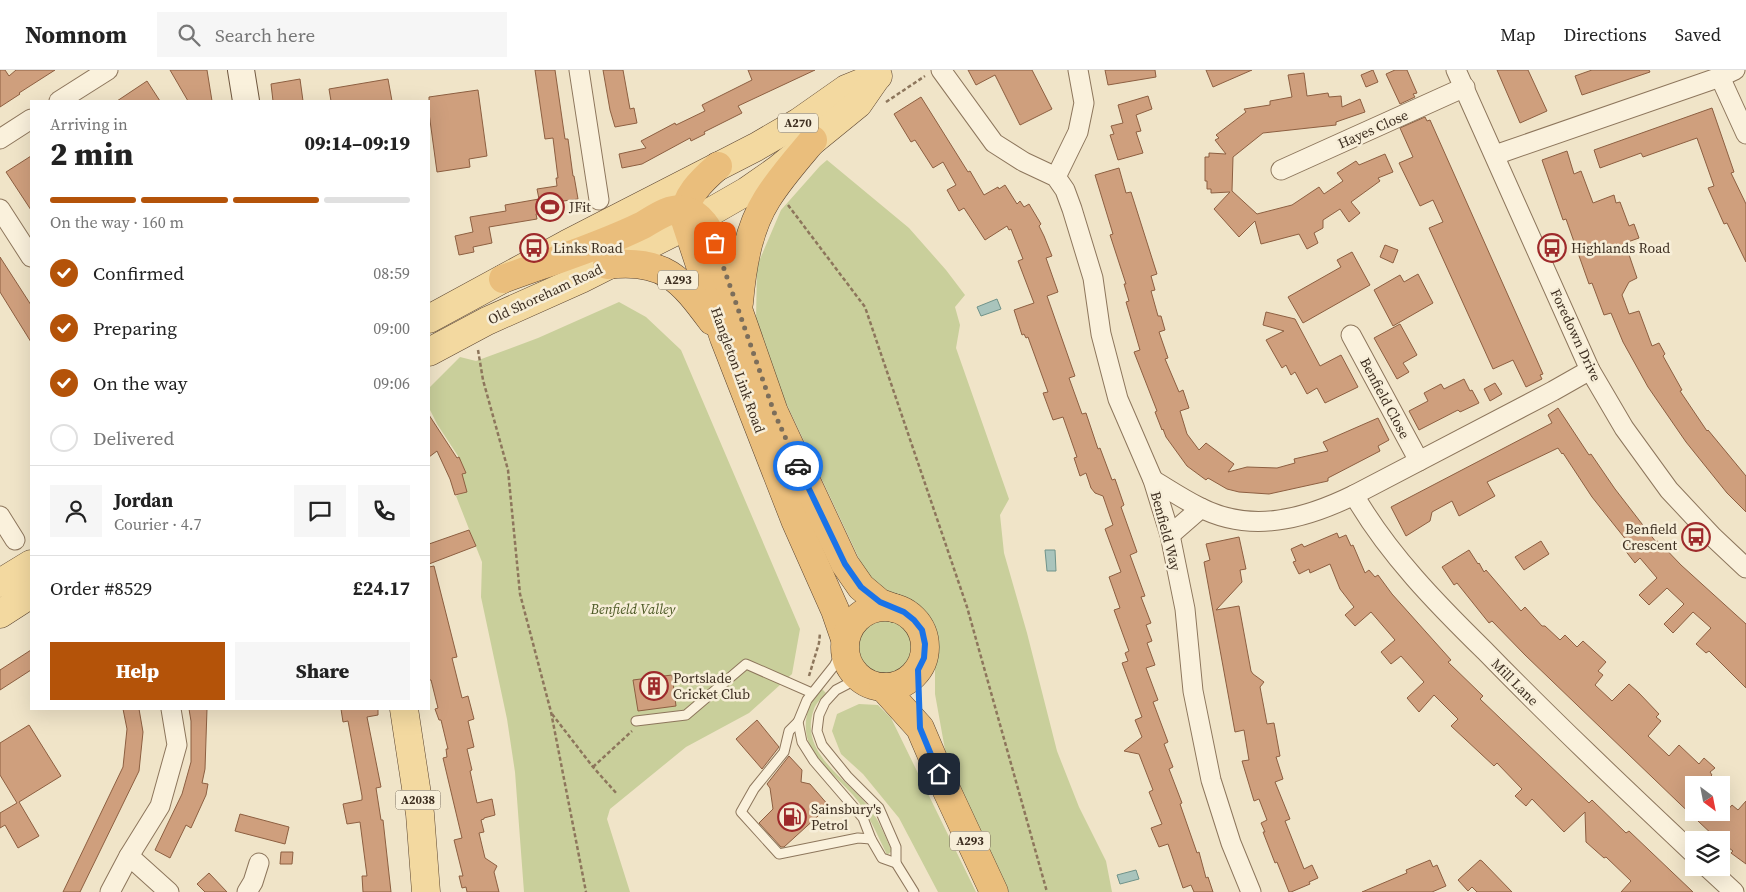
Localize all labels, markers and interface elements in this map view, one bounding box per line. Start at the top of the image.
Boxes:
search box [157,12,507,57]
text: Nomnom [25,18,127,51]
icon: search [175,21,203,49]
text: Search here [215,22,315,48]
text: Map [1500,22,1536,47]
text: Directions [1564,22,1647,47]
text: Saved [1675,22,1721,47]
street label: Hayes Close [1335,105,1411,153]
text: Arriving in [50,113,128,135]
road number: A270 [778,114,818,132]
text: 09:14–09:19 [305,130,410,156]
text: 2 min [50,132,133,176]
sports icon: JFit [535,192,565,222]
place label: JFit [568,197,591,217]
text: On the way · 160 m [50,211,184,233]
pin [694,222,736,264]
icon: bag [701,229,729,257]
bus stop icon: Links Road [519,233,549,263]
bus stop icon: Highlands Road [1537,233,1567,263]
place label: Links Road [553,238,623,258]
place label: Highlands Road [1571,238,1670,258]
icon: check [50,259,78,287]
street label: Old Shoreham Road [484,259,606,329]
text: Confirmed [93,260,184,286]
text: 08:59 [373,262,410,284]
road number: A293 [658,270,698,290]
street label: Foredown Drive [1546,285,1606,385]
street label: Hangleton Link Road [706,304,770,436]
icon: check [50,314,78,342]
text: Preparing [93,315,177,341]
text: 09:00 [373,317,410,339]
street label: Benfield Close [1355,354,1415,442]
icon: check [50,369,78,397]
text: On the way [93,370,188,396]
text: 09:06 [373,372,410,394]
text: Delivered [93,425,174,451]
courier [773,441,823,491]
icon: car [784,452,812,480]
button: person [50,485,102,537]
button: chat [294,485,346,537]
button: phone [358,485,410,537]
text: Jordan [114,487,173,513]
street label: Benfield Way [1146,489,1186,574]
text: Courier · 4.7 [114,513,202,535]
place label: Benfield Crescent [1622,519,1677,555]
bus stop icon: Benfield Crescent [1681,522,1711,552]
text: Order #8529 [50,575,152,601]
text: £24.17 [353,575,410,601]
park label: Benfield Valley [590,599,676,619]
button: Help [50,642,225,700]
button: Share [235,642,410,700]
street label: Mill Lane [1487,654,1543,710]
place label: Portslade Cricket Club [673,668,750,704]
building icon: Portslade Cricket Club [639,671,669,701]
pin [918,753,960,795]
icon: home [925,760,953,788]
north arrow [1685,776,1730,821]
map controls [1685,776,1730,876]
road number: A2038 [396,790,440,810]
place label: Sainsbury's Petrol [811,799,881,835]
fuel station icon: Sainsbury's Petrol [777,802,807,832]
road number: A293 [950,831,990,850]
button: layers [1685,831,1730,876]

